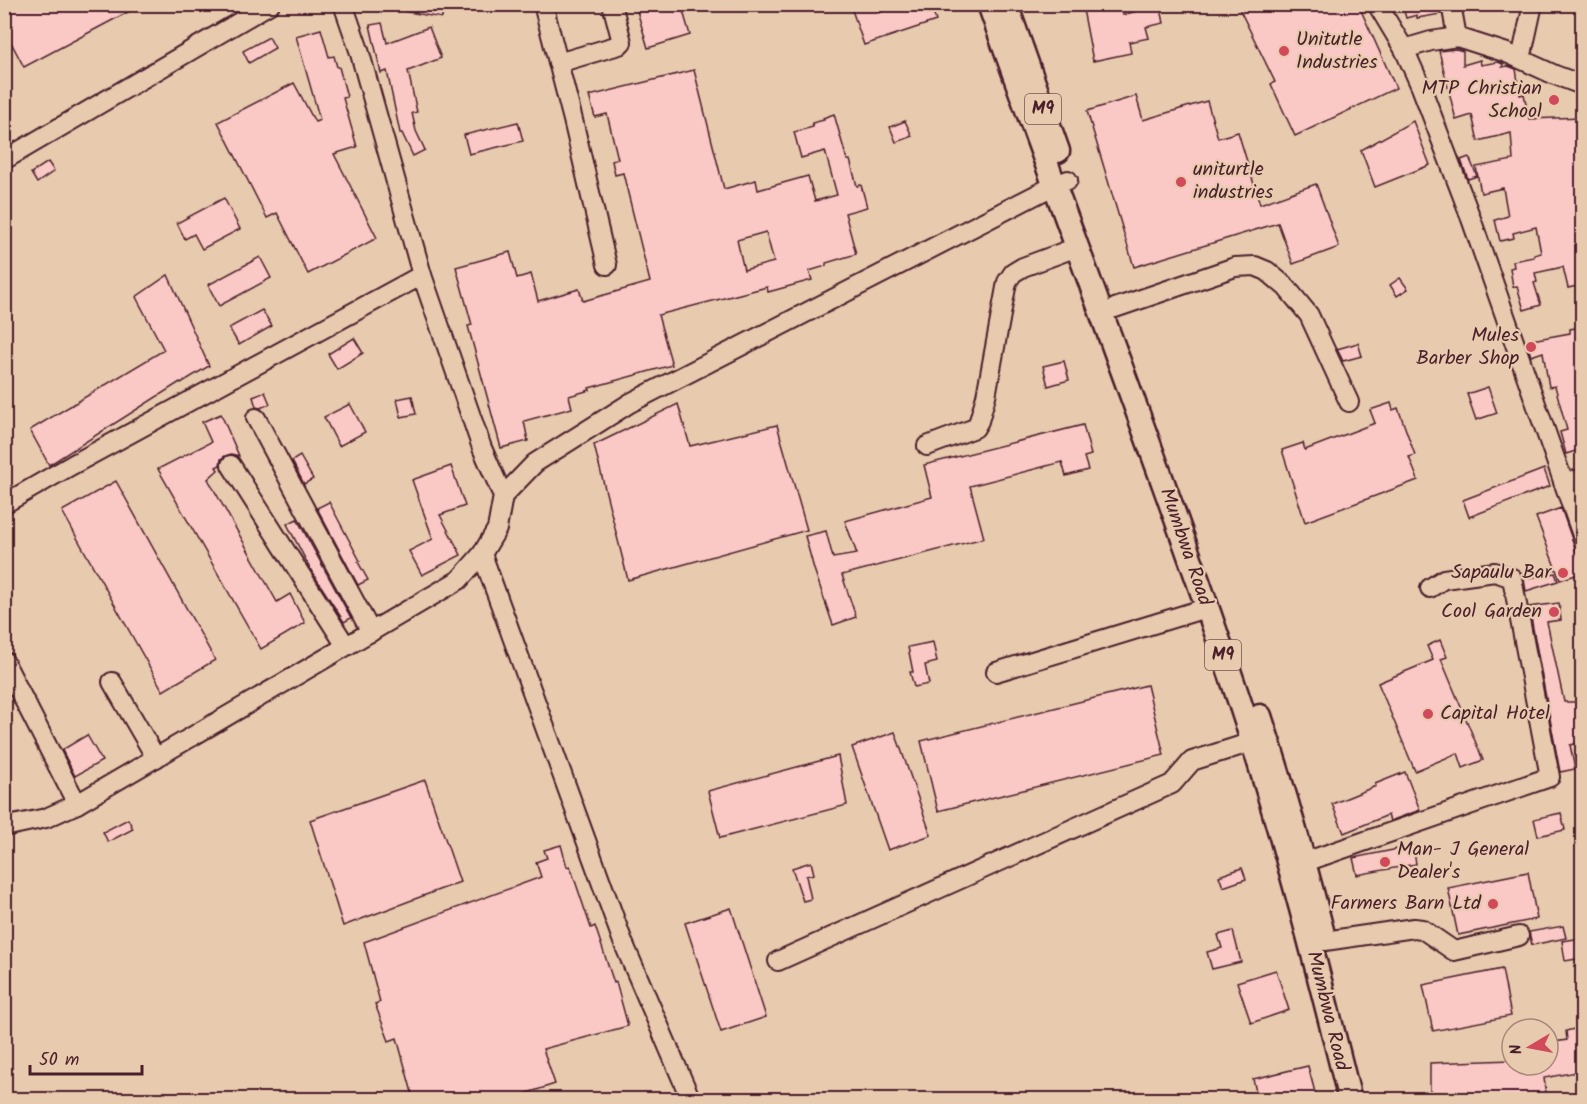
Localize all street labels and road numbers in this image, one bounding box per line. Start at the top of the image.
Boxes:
road number: M9 [1025,94,1061,124]
street label: Mumbwa Road [1150,484,1220,611]
road number: M9 [1205,640,1241,670]
street label: Mumbwa Road [1297,948,1358,1075]

